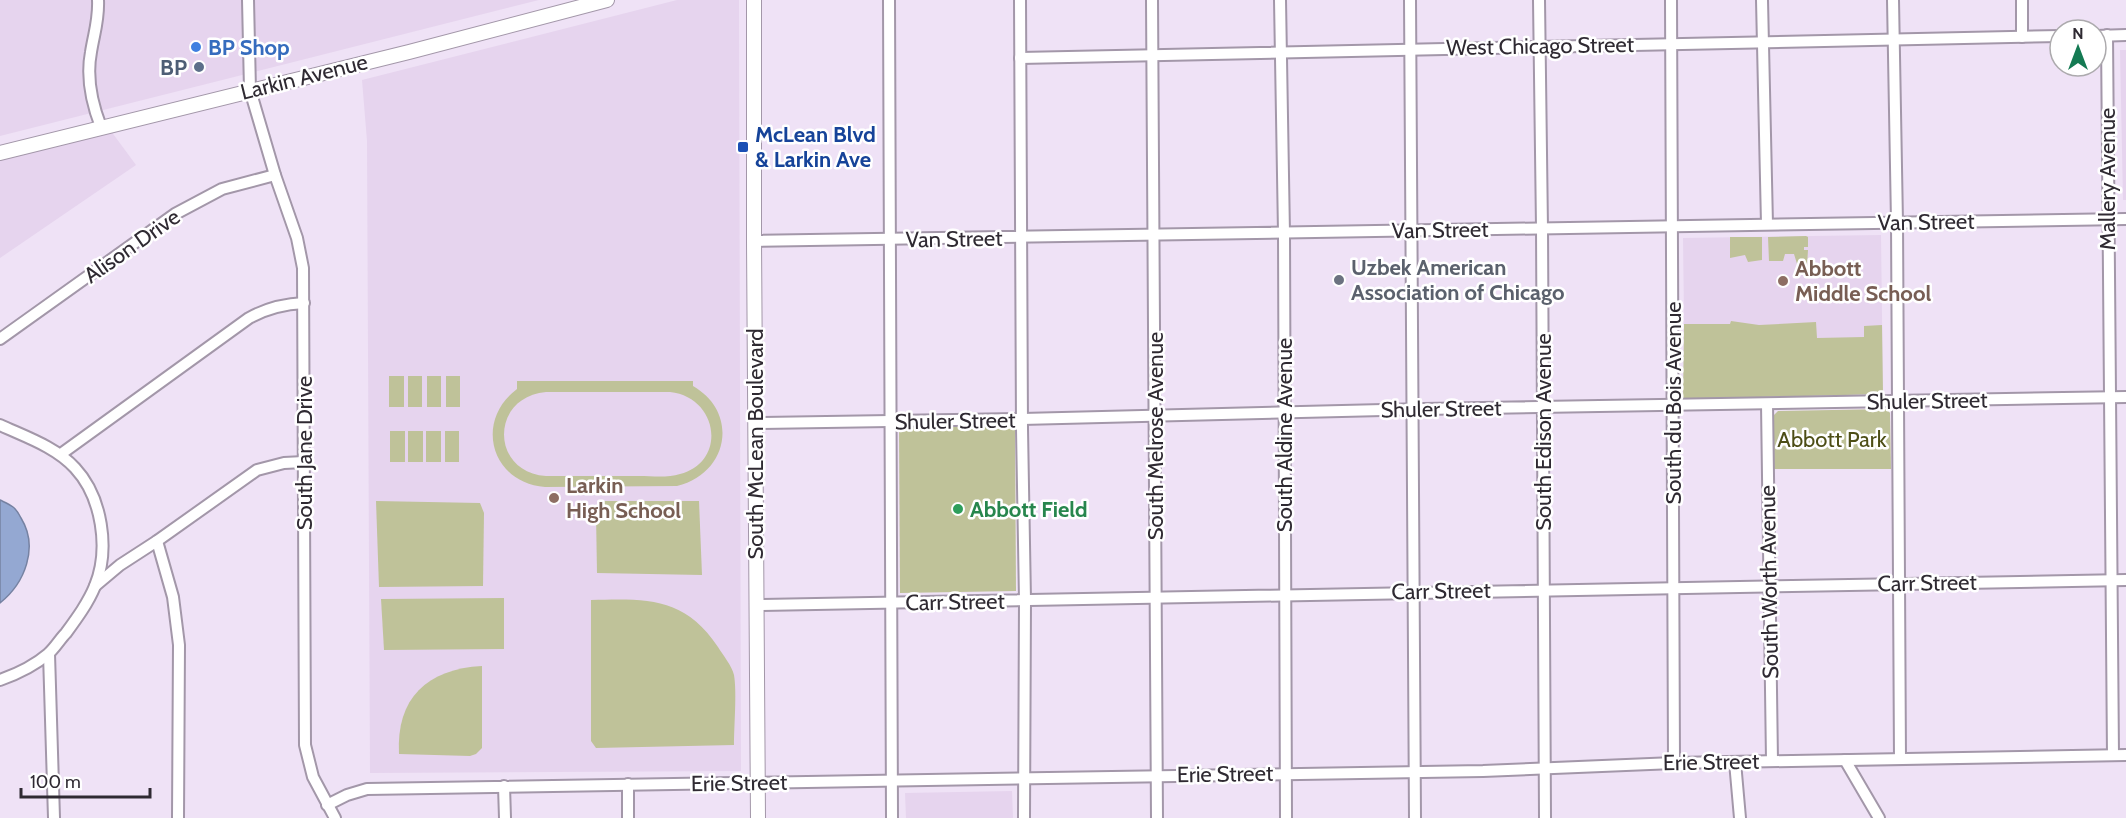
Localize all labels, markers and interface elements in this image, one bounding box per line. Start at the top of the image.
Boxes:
north arrow [2048,18,2108,78]
text: N [2072,24,2084,43]
street label: West Chicago Street [1446,31,1635,61]
place label: BP Shop [208,34,290,61]
marker: BP Shop [189,40,203,54]
street label: Larkin Avenue [238,48,370,106]
place label: BP [160,54,187,81]
marker: BP [192,60,206,74]
street label: Mallery Avenue [2094,108,2121,250]
place label: McLean Blvd & Larkin Ave [755,121,876,173]
marker: McLean Blvd & Larkin Ave [736,140,750,154]
street label: Alison Drive [79,203,185,289]
street label: Van Street [1877,208,1975,236]
street label: Van Street [1391,216,1489,244]
street label: Van Street [905,225,1003,253]
place label: Uzbek American Association of Chicago [1351,254,1565,306]
place label: Abbott Middle School [1795,255,1931,307]
marker: Uzbek American Association of Chicago [1332,273,1346,287]
marker: Abbott Middle School [1776,274,1790,288]
street label: South du Bois Avenue [1660,301,1687,505]
street label: South McLean Boulevard [742,328,769,560]
street label: South Melrose Avenue [1142,332,1169,540]
street label: South Edison Avenue [1530,333,1557,531]
street label: South Aldine Avenue [1271,338,1298,532]
street label: South Jane Drive [291,376,318,530]
street label: Shuler Street [1866,386,1988,416]
street label: Shuler Street [1380,394,1502,424]
street label: Shuler Street [894,406,1016,436]
park label: Abbott Park [1777,426,1887,453]
place label: Larkin High School [566,472,681,524]
street label: South Worth Avenue [1754,485,1784,679]
marker: Larkin High School [547,491,561,505]
place label: Abbott Field [970,496,1088,523]
marker: Abbott Field [951,502,965,516]
street label: Carr Street [1877,569,1978,597]
street label: Carr Street [1391,577,1492,605]
street label: Carr Street [905,588,1006,616]
street label: Erie Street [1663,748,1760,776]
street label: Erie Street [1177,760,1274,788]
scale bar [21,761,150,799]
street label: Erie Street [691,769,788,797]
text: 100 m [30,771,81,793]

